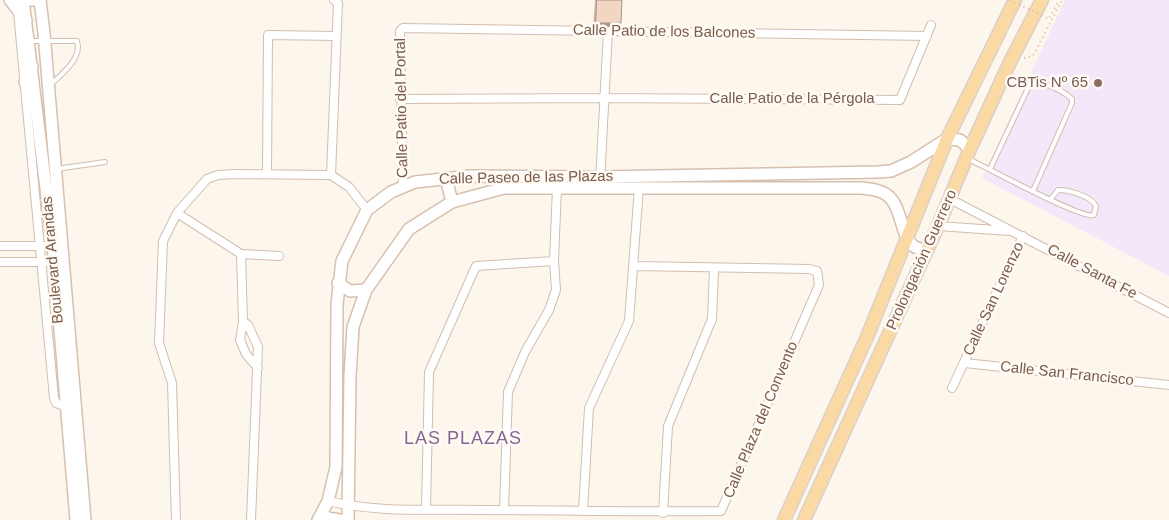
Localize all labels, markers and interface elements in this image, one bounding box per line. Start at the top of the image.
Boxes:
street label: Calle Patio de los Balcones [573,21,755,43]
street label: Calle Patio del Portal [392,38,412,178]
place label: CBTis Nº 65 [1006,74,1088,92]
marker: CBTis Nº 65 [1092,77,1104,89]
street label: Calle Patio de la Pérgola [709,90,875,108]
street label: Calle Paseo de las Plazas [439,167,613,189]
street label: Prolongación Guerrero [883,187,961,333]
street label: Boulevard Arandas [38,196,68,324]
street label: Calle San Lorenzo [960,239,1028,359]
street label: Calle Santa Fe [1044,241,1140,303]
street label: Calle Plaza del Convento [720,339,802,501]
street label: Calle San Francisco [999,358,1135,390]
district label: LAS PLAZAS [403,428,523,450]

